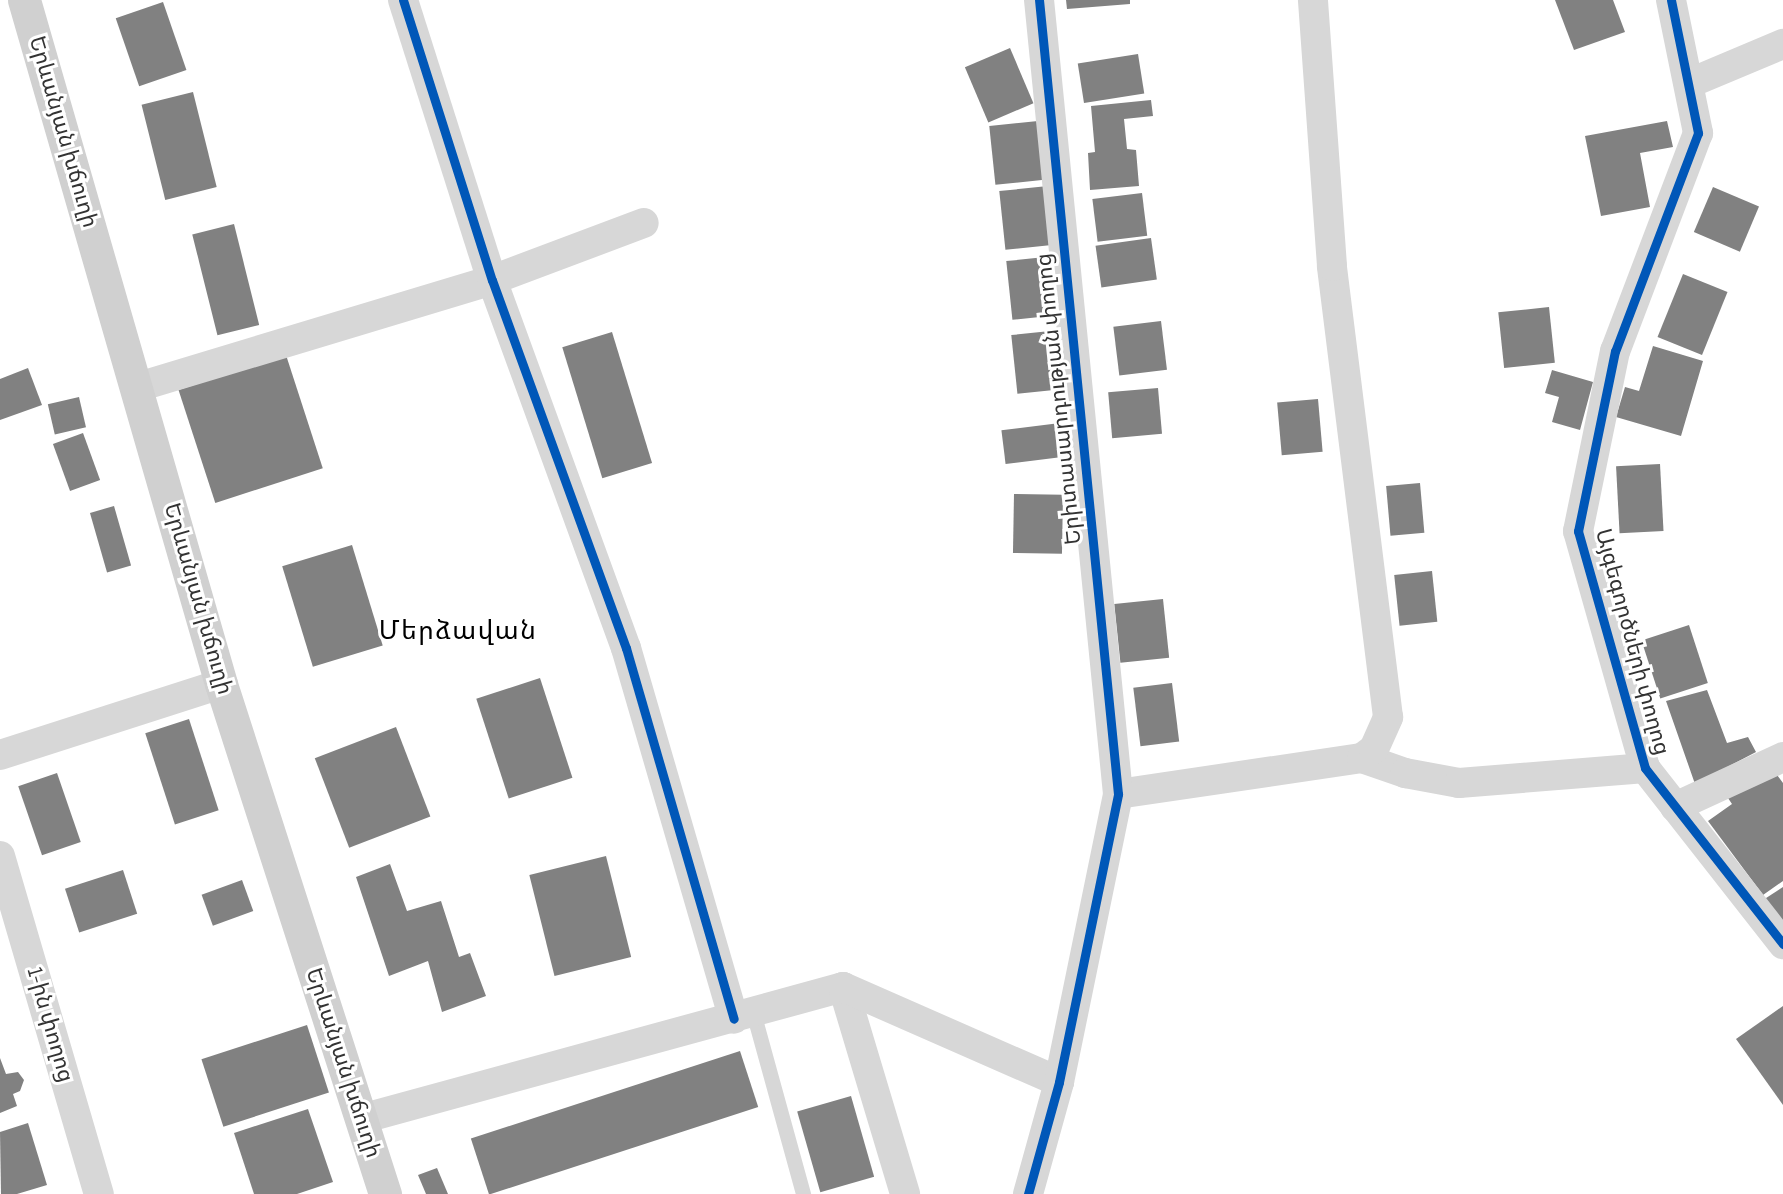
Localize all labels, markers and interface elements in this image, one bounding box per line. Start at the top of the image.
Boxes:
street label: Երևանյան խճուղի [23,33,103,231]
street label: Երիտասարդության փողոց [1031,252,1087,546]
street label: Երևանյան խճուղի [158,500,238,698]
street label: Այգեգործների փողոց [1589,526,1675,758]
district label: Մերձավան [379,616,537,648]
street label: 1-ին փողոց [21,965,79,1085]
street label: Երևանյան խճուղի [300,965,386,1161]

